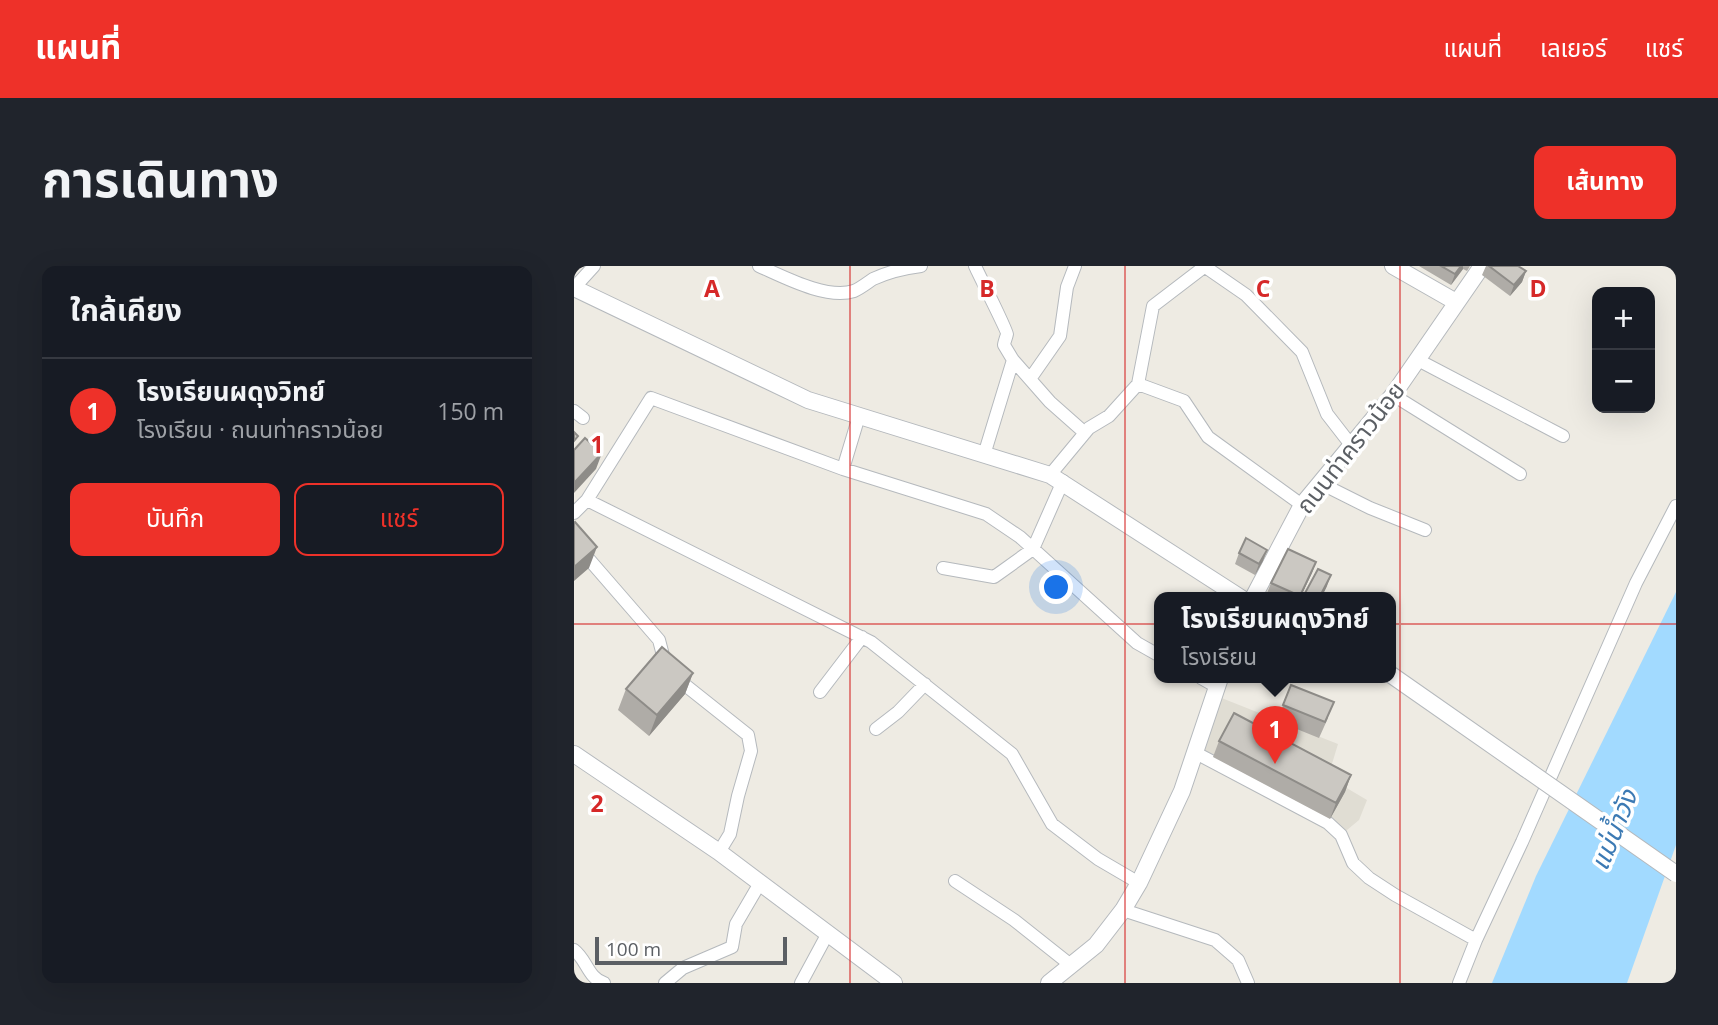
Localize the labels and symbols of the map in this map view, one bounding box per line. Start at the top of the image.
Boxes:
text: A [704,272,720,304]
text: B [979,272,995,304]
text: C [1256,272,1270,304]
text: D [1529,272,1547,304]
street label: ถนนท่าคราวน้อย [1288,374,1412,520]
text: 1 [590,428,604,460]
your location [1039,570,1073,604]
pin: 1 [1252,706,1298,764]
water label: แม่น้ำวัง [1581,783,1646,875]
text: 2 [590,787,604,819]
scale bar [595,934,788,966]

